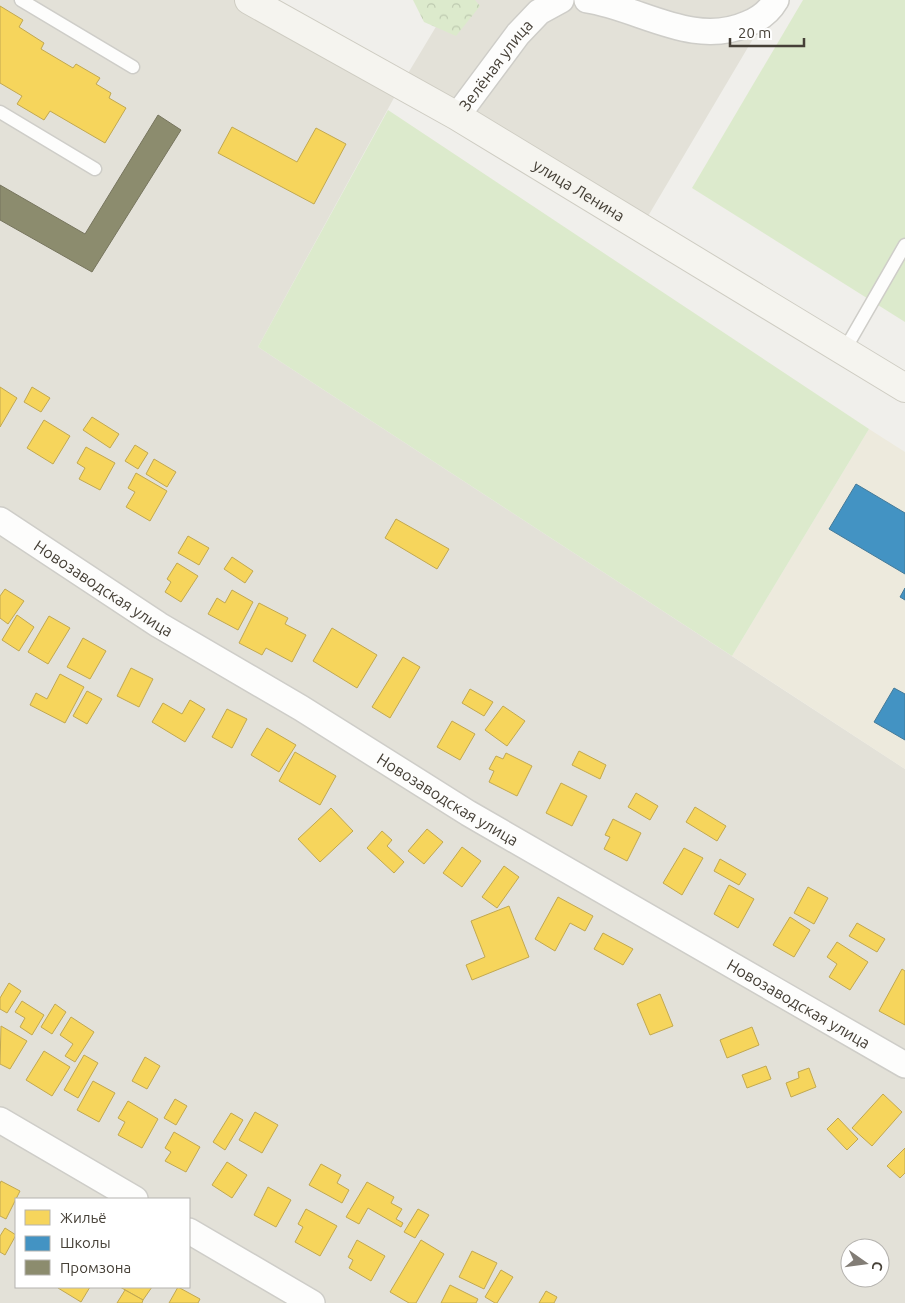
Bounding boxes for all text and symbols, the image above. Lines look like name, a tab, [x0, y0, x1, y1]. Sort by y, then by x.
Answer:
scale bar	[730, 15, 804, 47]
street label: Зелёная улица	[455, 16, 536, 114]
text: 20 m	[738, 24, 771, 41]
street label: улица Ленина	[530, 155, 628, 225]
street label: Новозаводская улица	[31, 536, 176, 640]
street label: Новозаводская улица	[374, 749, 522, 849]
street label: Новозаводская улица	[724, 955, 873, 1052]
legend	[15, 1198, 190, 1288]
text: Жильё	[60, 1209, 107, 1226]
text: Школы	[60, 1234, 111, 1251]
north arrow	[840, 1238, 890, 1288]
text: Промзона	[60, 1259, 131, 1276]
text: С	[869, 1260, 886, 1272]

